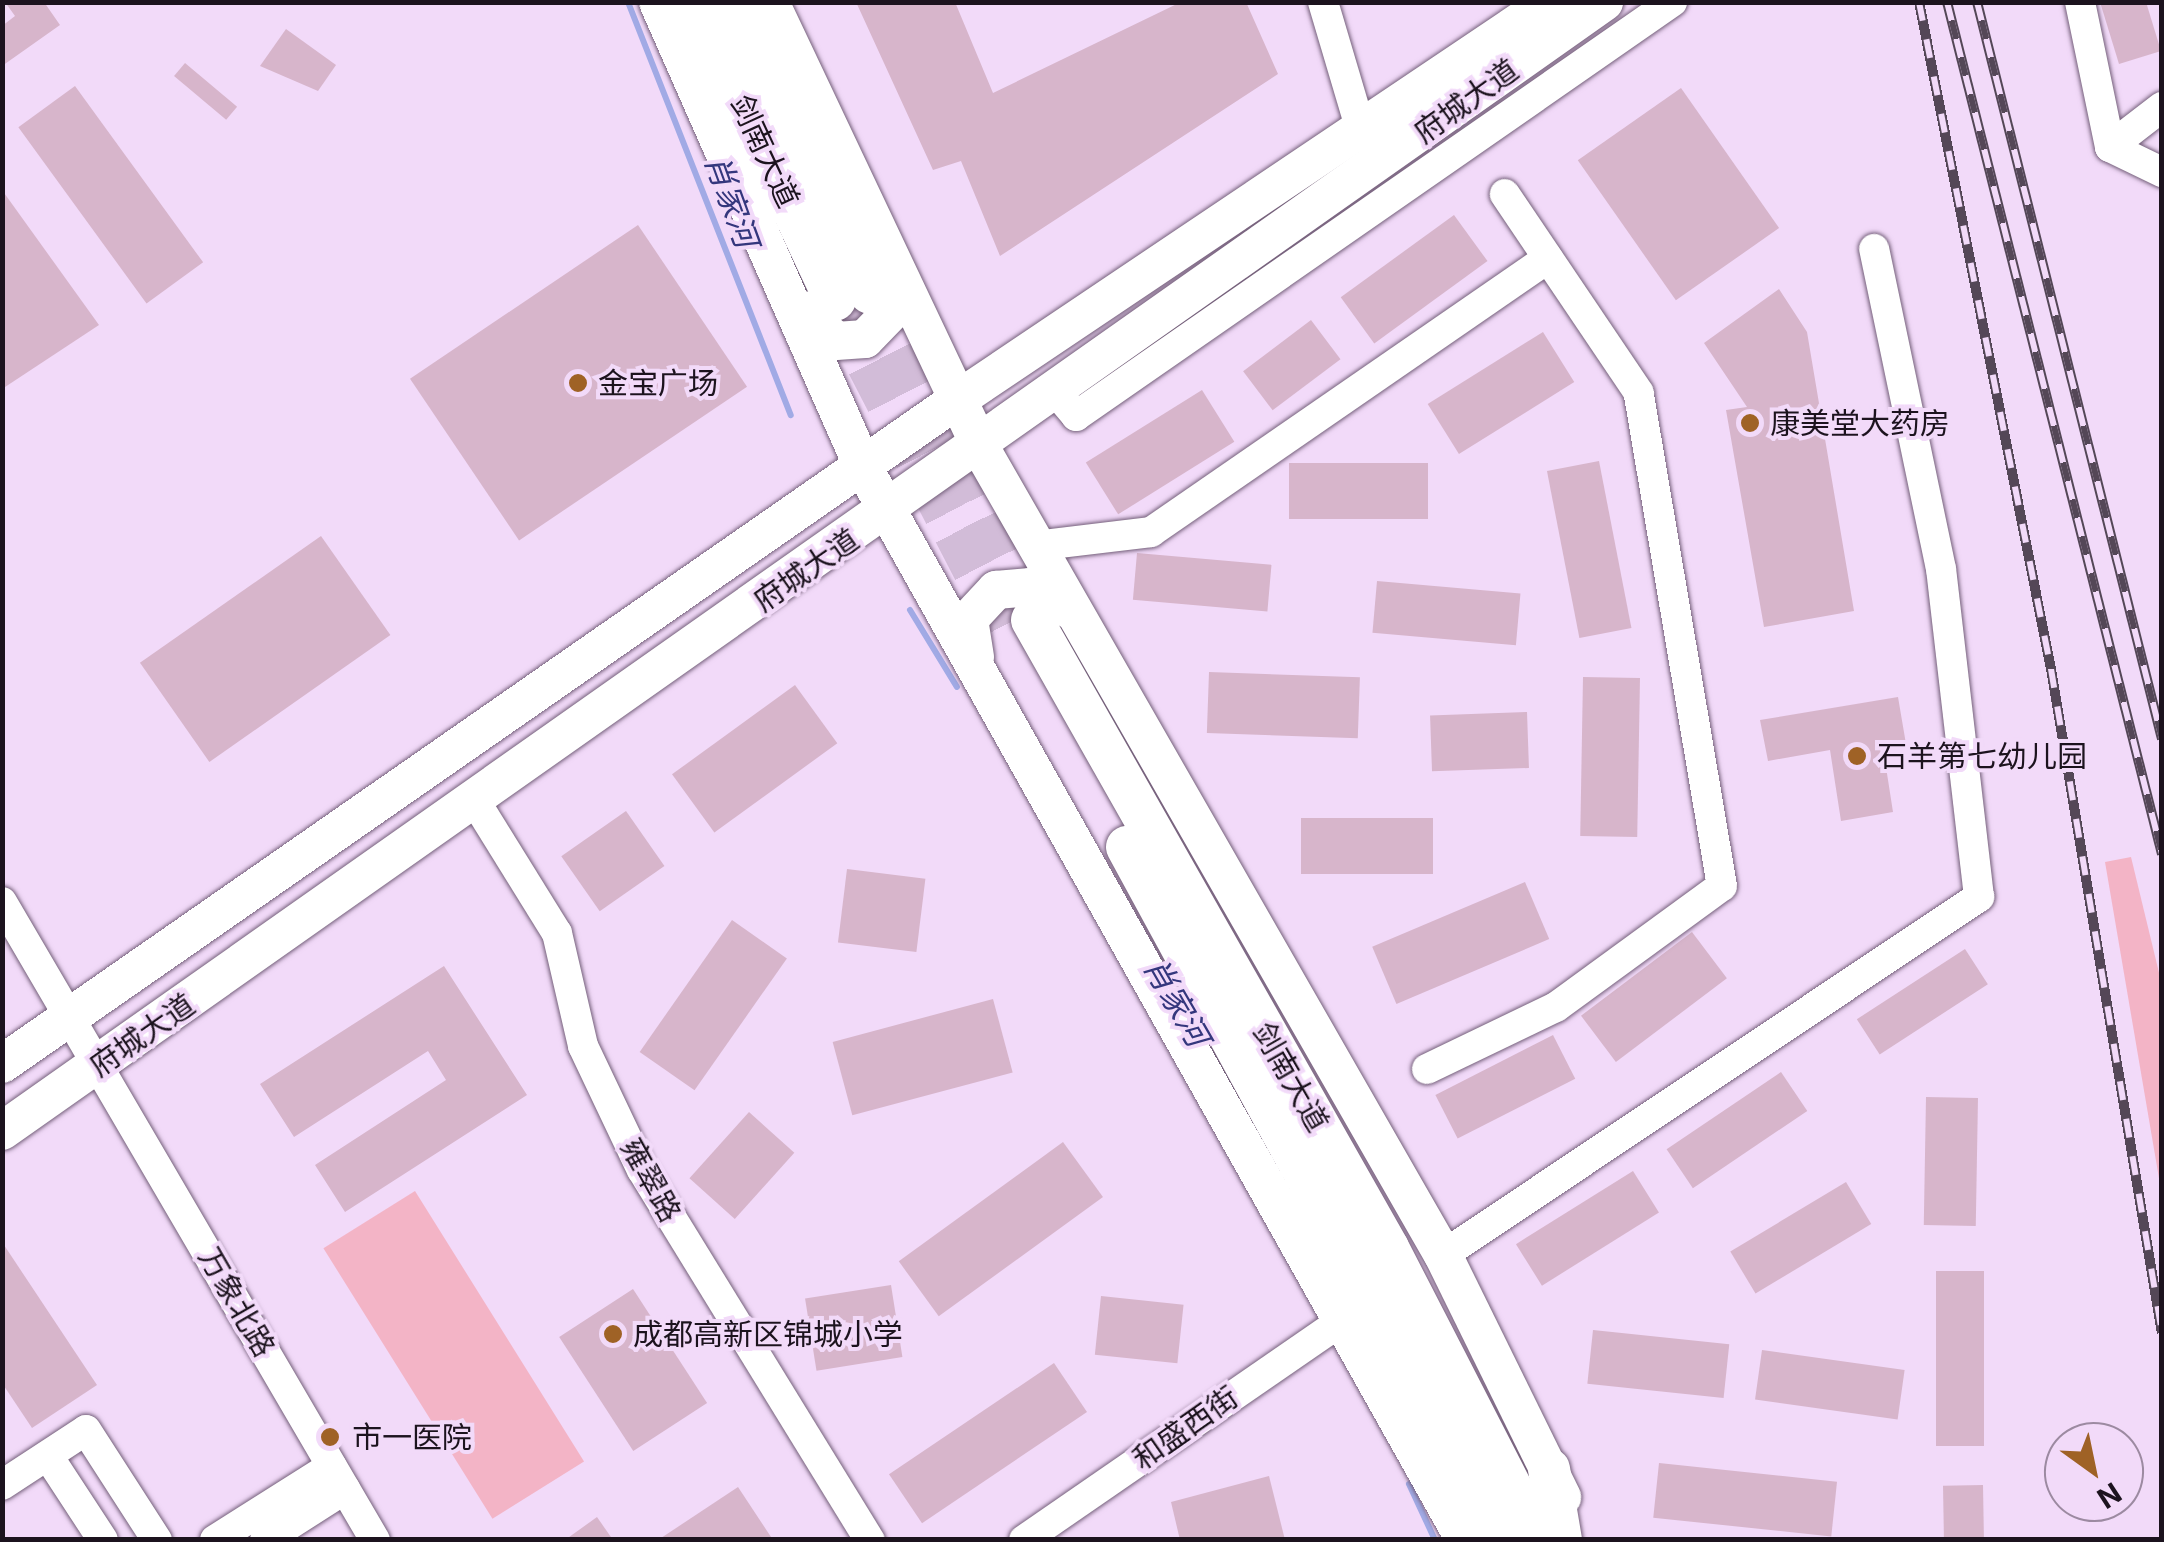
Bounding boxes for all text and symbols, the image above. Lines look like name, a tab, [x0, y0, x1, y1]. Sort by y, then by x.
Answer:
street label: 府城大道	[1407, 51, 1525, 151]
street label: 剑南大道	[723, 89, 807, 213]
water label: 肖家河	[697, 149, 765, 253]
place label: 金宝广场	[598, 365, 718, 401]
marker: 金宝广场	[567, 372, 589, 394]
place label: 康美堂大药房	[1770, 405, 1950, 441]
marker: 康美堂大药房	[1739, 412, 1761, 434]
street label: 府城大道	[747, 521, 865, 619]
place label: 石羊第七幼儿园	[1877, 738, 2087, 774]
marker: 石羊第七幼儿园	[1846, 745, 1868, 767]
water label: 肖家河	[1135, 951, 1217, 1053]
street label: 府城大道	[83, 986, 201, 1084]
street label: 剑南大道	[1245, 1016, 1337, 1138]
street label: 雍翠路	[613, 1132, 689, 1228]
street label: 万象北路	[191, 1241, 283, 1363]
place label: 成都高新区锦城小学	[633, 1316, 903, 1352]
marker: 成都高新区锦城小学	[602, 1323, 624, 1345]
street label: 和盛西街	[1126, 1379, 1244, 1477]
place label: 市一医院	[352, 1419, 472, 1455]
north arrow	[2044, 1422, 2144, 1522]
marker: 市一医院	[317, 1424, 343, 1450]
text: N	[2091, 1475, 2127, 1516]

